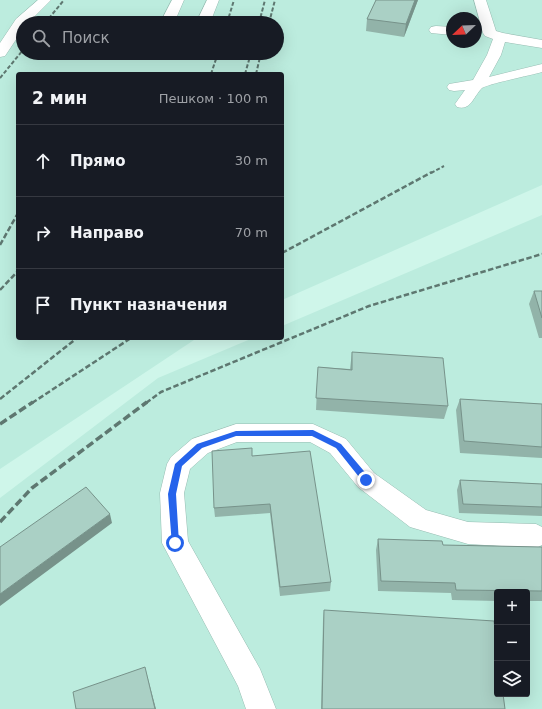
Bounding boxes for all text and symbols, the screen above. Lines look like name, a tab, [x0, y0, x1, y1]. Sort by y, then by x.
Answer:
north arrow	[446, 12, 482, 48]
search box	[16, 16, 284, 60]
icon: search	[30, 27, 52, 49]
text: Поиск	[62, 29, 110, 47]
text: 2 мин	[32, 88, 87, 108]
text: Пешком · 100 m	[159, 91, 268, 106]
icon: ahead	[32, 150, 54, 172]
text: Прямо	[70, 152, 126, 170]
text: 30 m	[235, 153, 268, 168]
icon: right	[32, 222, 54, 244]
text: Направо	[70, 224, 144, 242]
text: 70 m	[235, 225, 268, 240]
icon: arrive	[32, 294, 54, 316]
text: Пункт назначения	[70, 296, 227, 314]
route end	[357, 471, 375, 489]
route start	[166, 534, 184, 552]
map controls	[494, 589, 530, 697]
button: +	[494, 589, 530, 625]
button: −	[494, 625, 530, 661]
button: layers	[494, 661, 530, 697]

